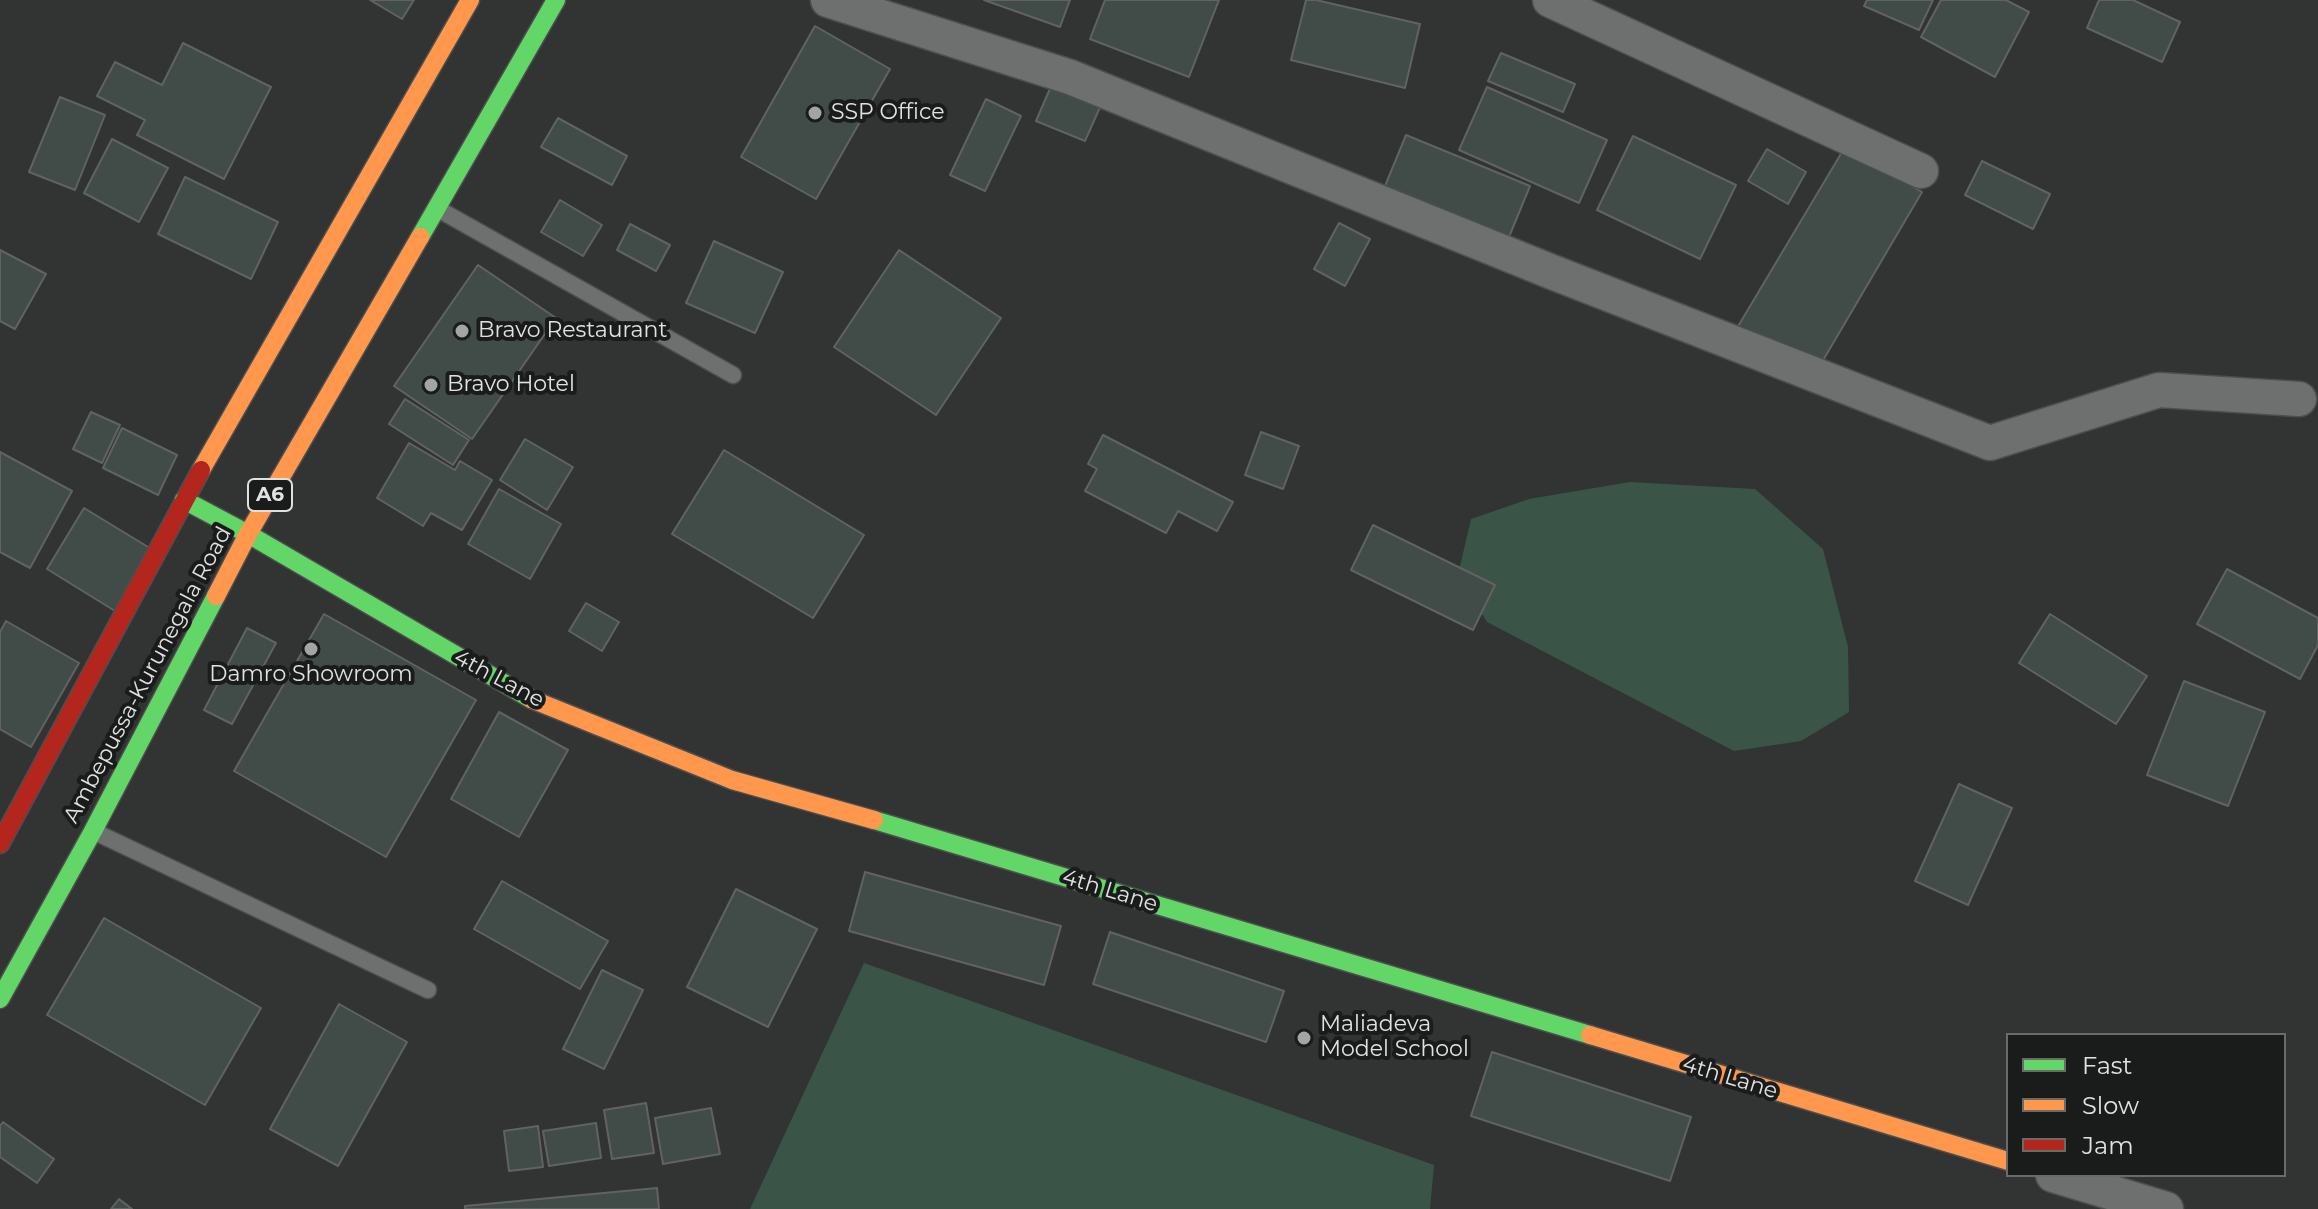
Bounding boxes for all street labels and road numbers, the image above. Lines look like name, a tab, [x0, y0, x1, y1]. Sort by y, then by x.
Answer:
road number: A6	[248, 479, 292, 511]
street label: Ambepussa-Kurunegala Road	[58, 522, 238, 828]
street label: 4th Lane	[449, 644, 549, 714]
street label: 4th Lane	[1059, 864, 1161, 918]
street label: 4th Lane	[1679, 1051, 1781, 1105]

